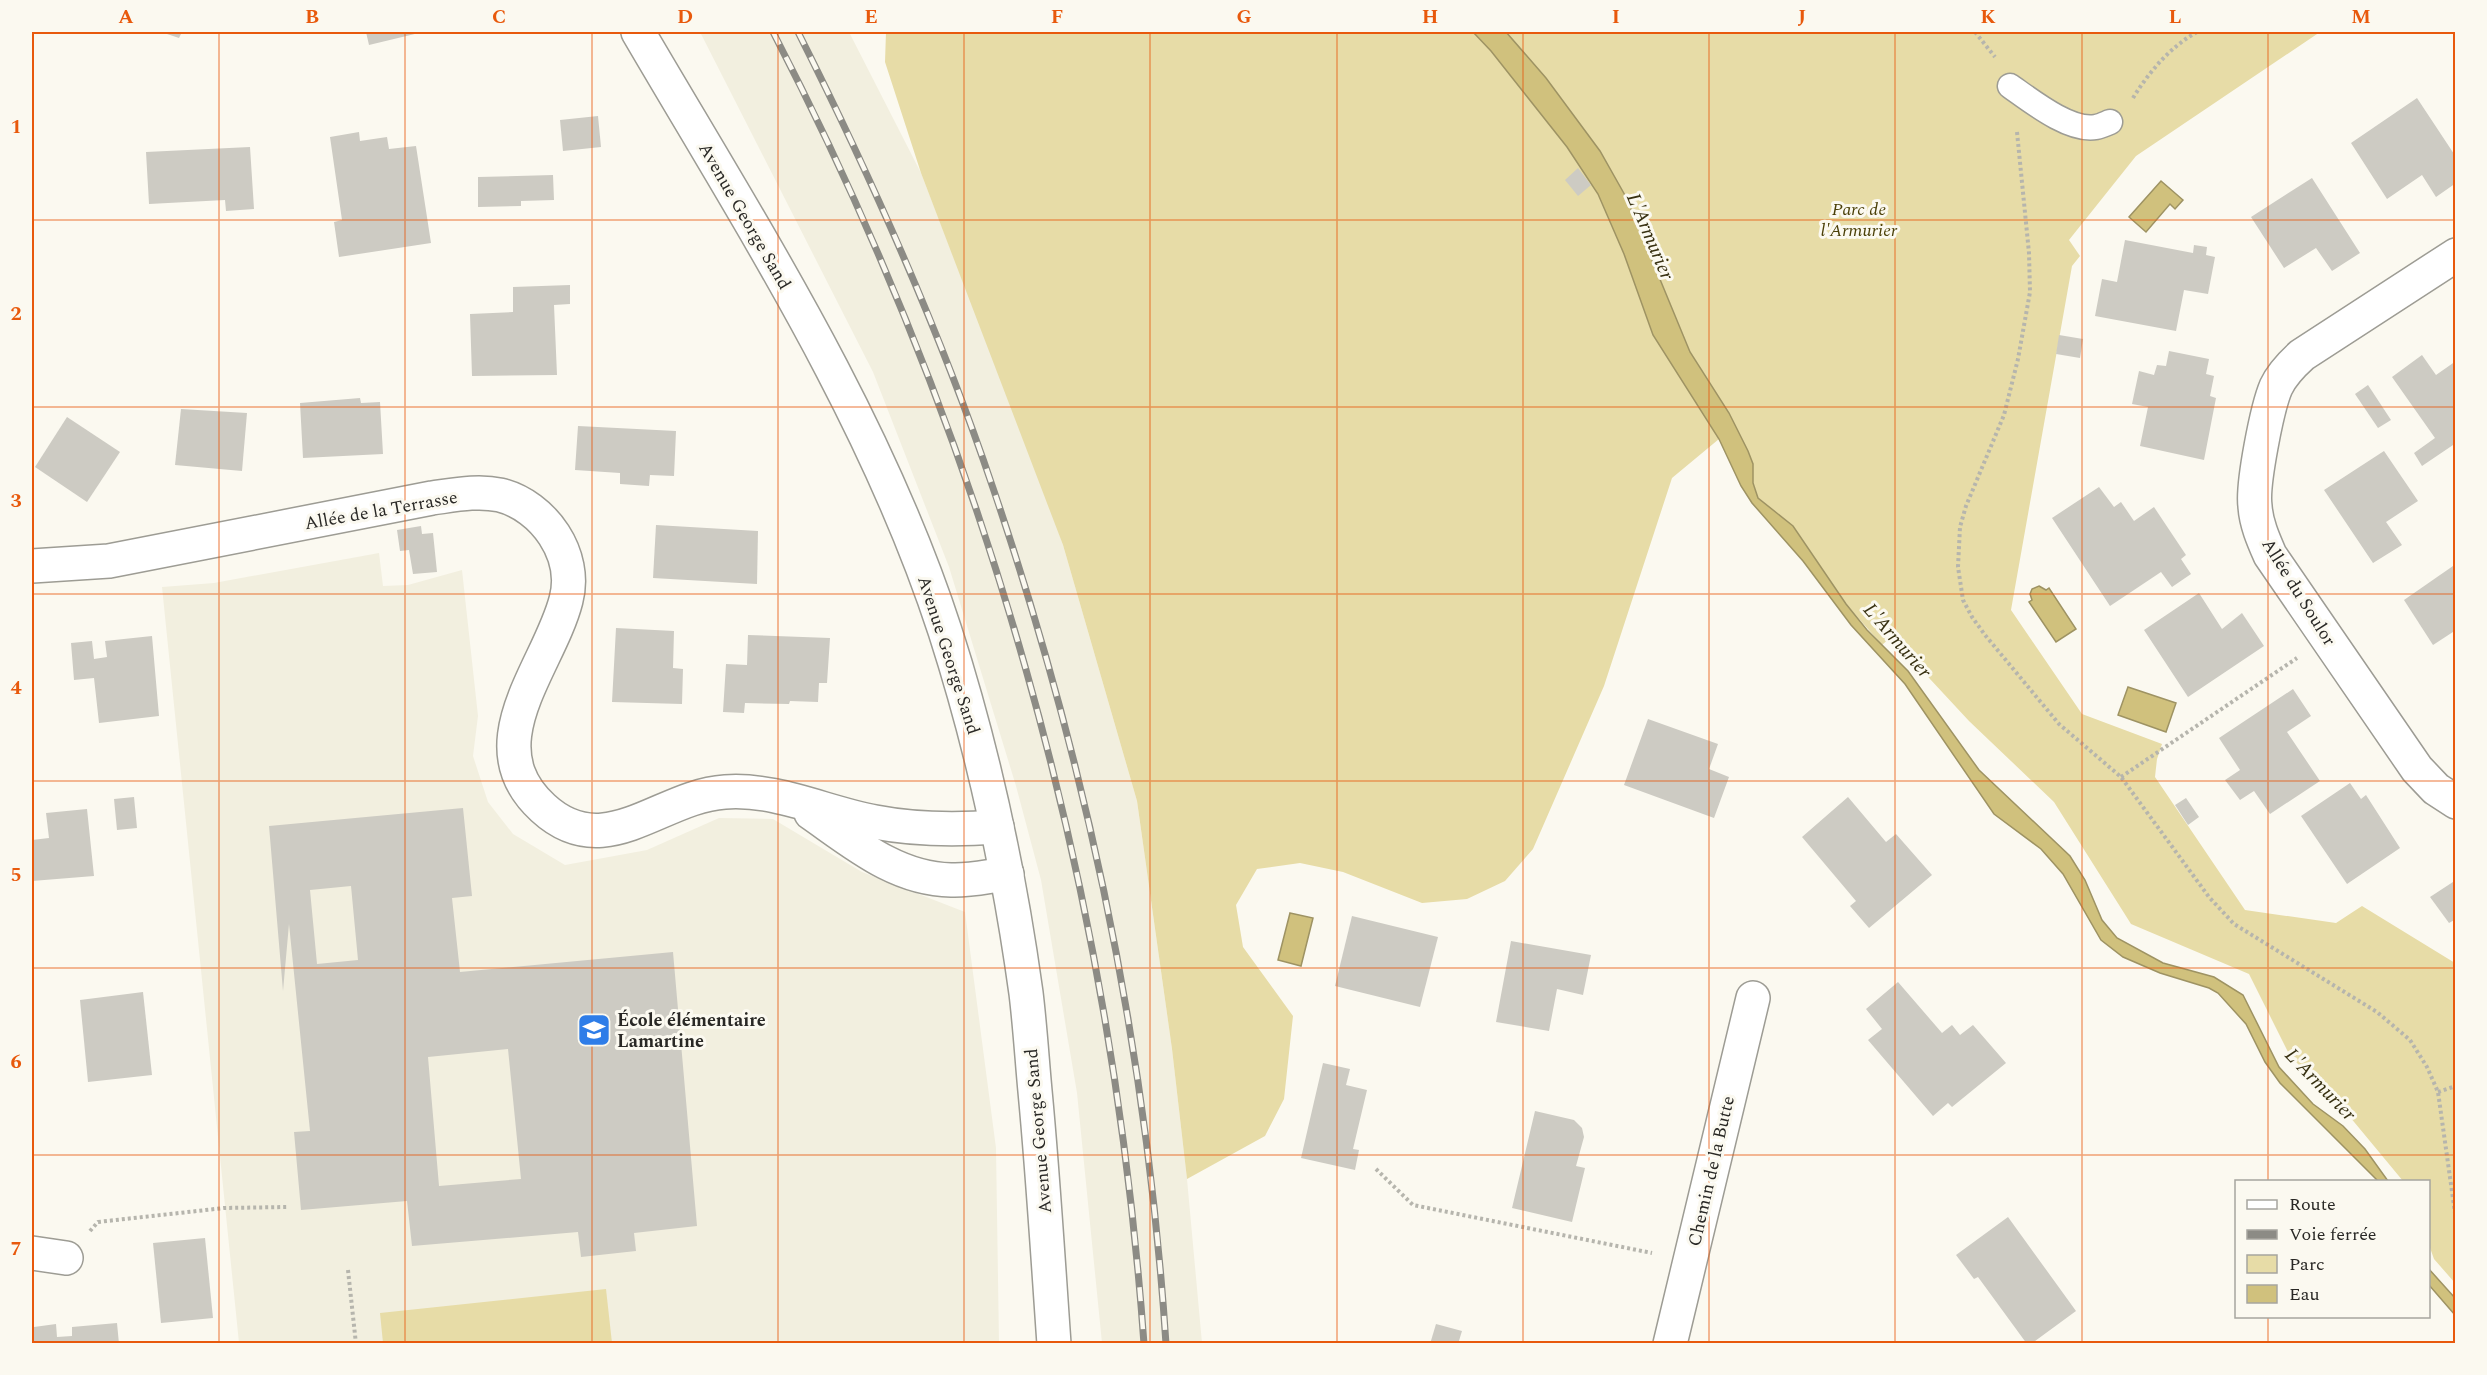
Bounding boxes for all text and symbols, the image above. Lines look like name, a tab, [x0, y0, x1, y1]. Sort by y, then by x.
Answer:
text: A	[118, 2, 134, 32]
text: B	[305, 2, 319, 32]
text: C	[492, 2, 506, 32]
text: D	[677, 2, 693, 32]
text: E	[864, 2, 878, 32]
text: F	[1051, 2, 1063, 32]
text: G	[1236, 2, 1252, 32]
text: H	[1422, 2, 1438, 32]
text: I	[1612, 2, 1620, 32]
text: J	[1798, 2, 1806, 32]
text: K	[1980, 2, 1996, 32]
text: L	[2169, 2, 2181, 32]
text: M	[2351, 2, 2371, 32]
text: 1	[10, 112, 22, 142]
street label: Avenue George Sand	[692, 138, 798, 295]
water label: L'Armurier	[1618, 188, 1682, 286]
park label: Parc de l'Armurier	[1821, 196, 1898, 244]
text: 2	[10, 299, 22, 329]
street label: Allée de la Terrasse	[302, 484, 460, 537]
text: 3	[10, 486, 22, 516]
street label: Allée du Soulor	[2255, 533, 2342, 651]
street label: Avenue George Sand	[910, 572, 987, 738]
water label: L'Armurier	[1856, 596, 1939, 686]
text: 4	[10, 673, 22, 703]
text: 5	[10, 860, 22, 890]
place label: École élémentaire Lamartine	[617, 1007, 766, 1055]
school or university icon: École élémentaire Lamartine	[576, 1012, 612, 1048]
water label: L'Armurier	[2278, 1041, 2364, 1129]
text: 6	[10, 1047, 22, 1077]
street label: Avenue George Sand	[1018, 1047, 1059, 1215]
street label: Chemin de la Butte	[1681, 1093, 1742, 1249]
legend	[2235, 1180, 2430, 1318]
text: Route	[2289, 1191, 2336, 1218]
text: Voie ferrée	[2289, 1221, 2377, 1248]
text: 7	[10, 1234, 22, 1264]
text: Parc	[2289, 1251, 2325, 1278]
text: Eau	[2289, 1281, 2320, 1308]

